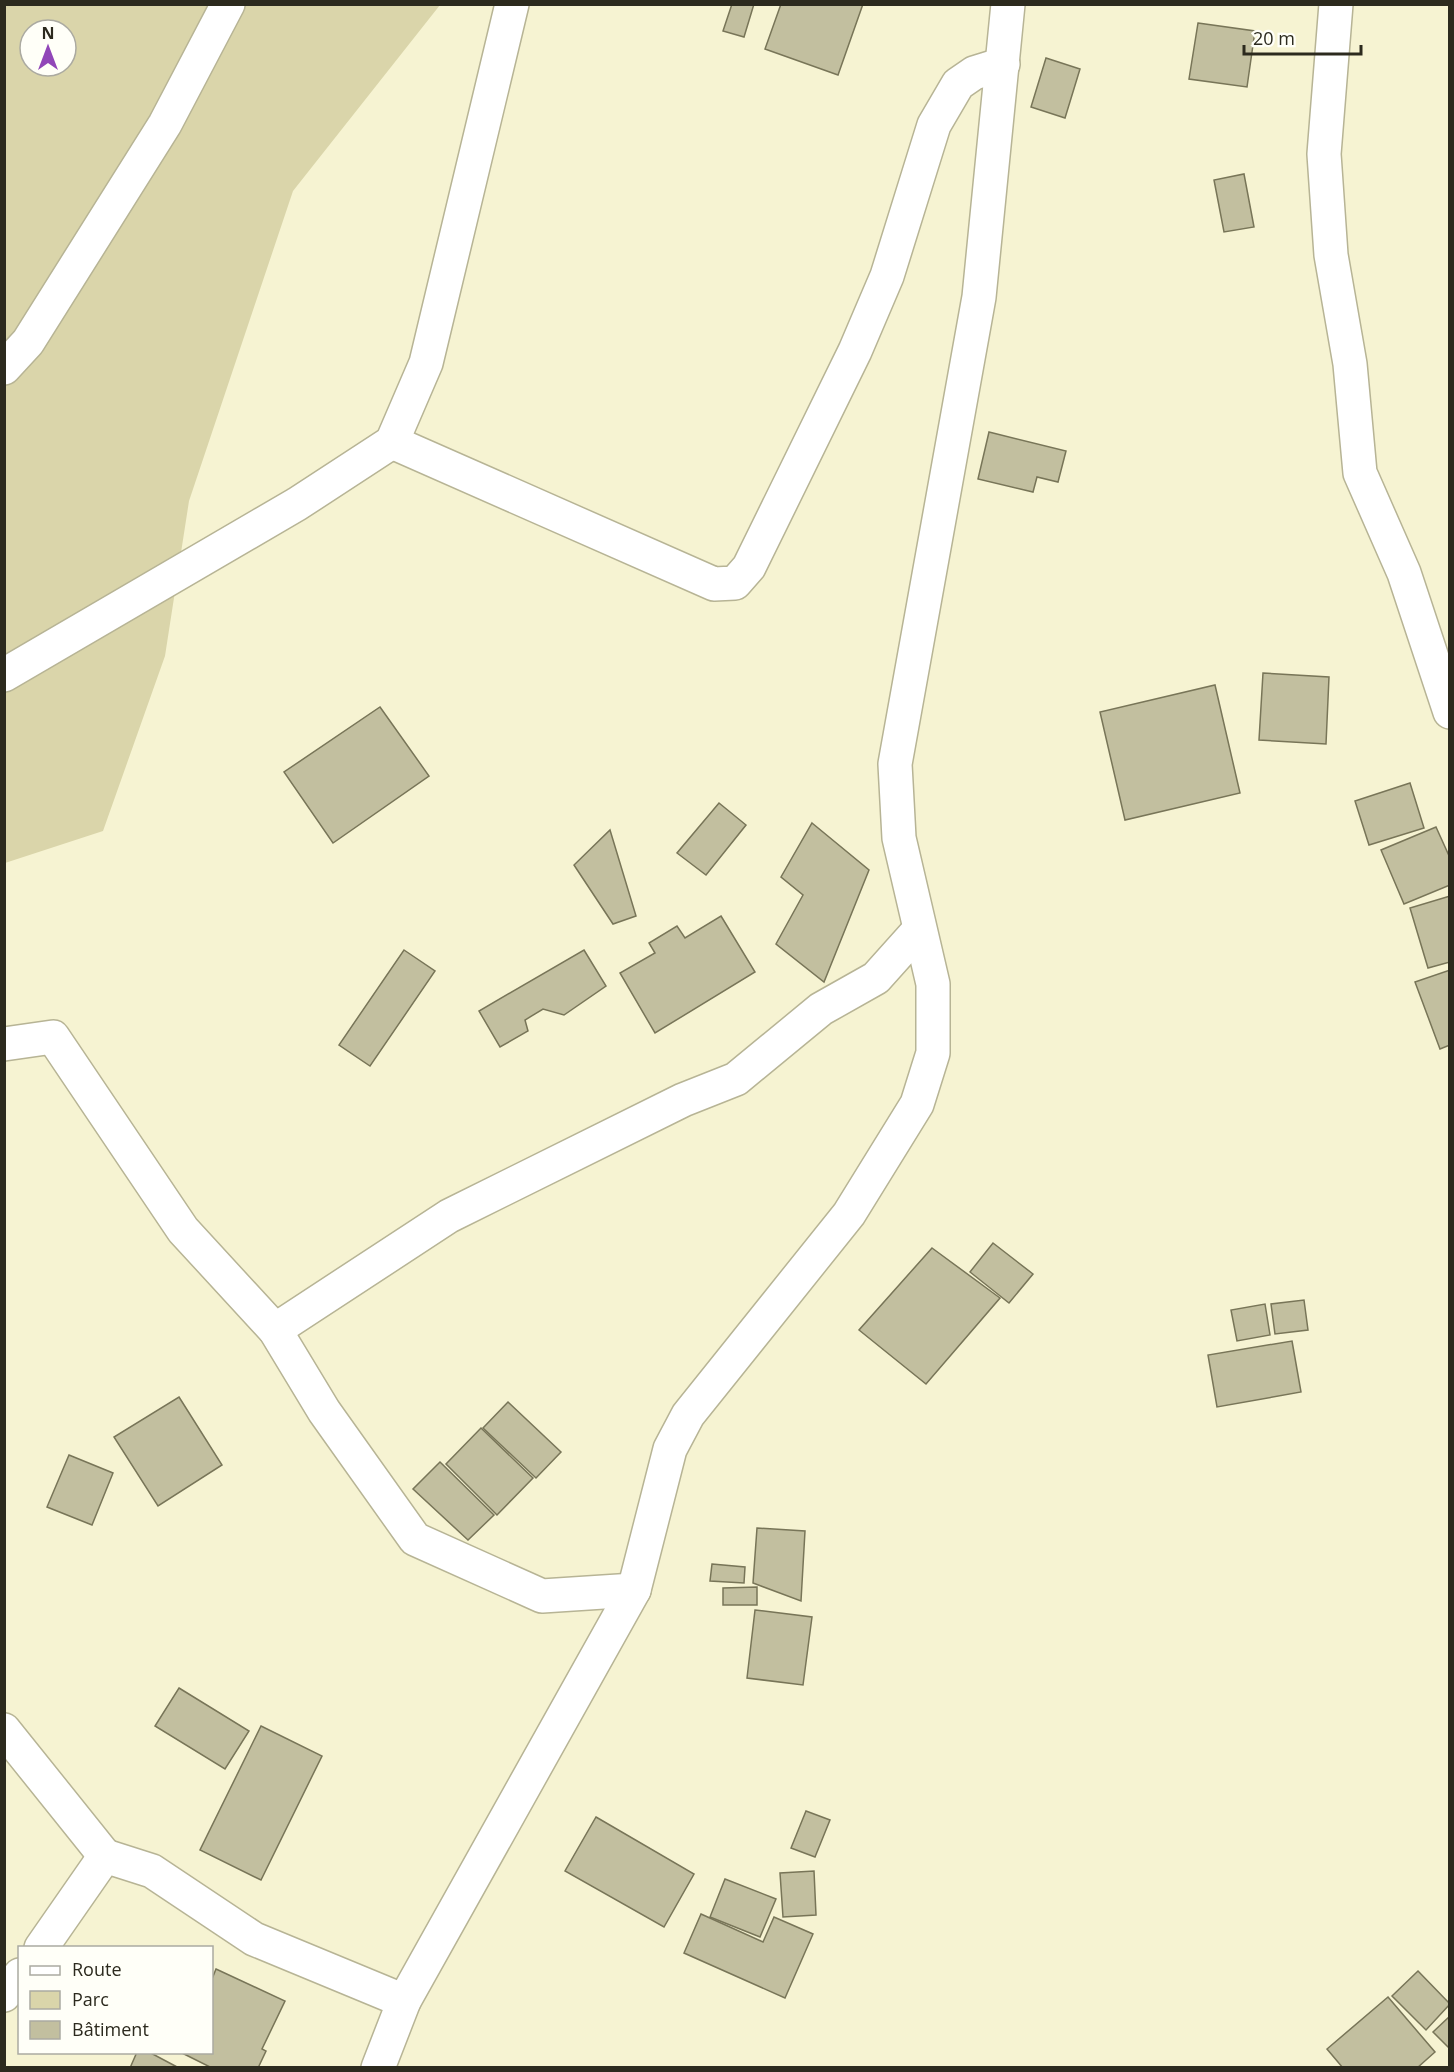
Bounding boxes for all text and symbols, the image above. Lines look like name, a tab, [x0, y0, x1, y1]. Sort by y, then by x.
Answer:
north arrow	[18, 18, 78, 78]
scale bar	[1244, 18, 1361, 56]
text: N	[41, 22, 55, 44]
text: 20 m	[1253, 26, 1295, 50]
legend	[18, 1946, 213, 2054]
text: Route	[72, 1957, 122, 1981]
text: Parc	[72, 1987, 109, 2011]
text: Bâtiment	[72, 2017, 149, 2041]

